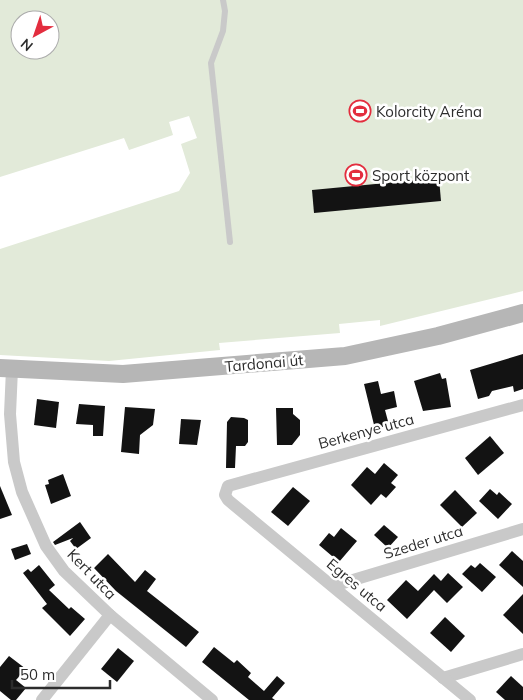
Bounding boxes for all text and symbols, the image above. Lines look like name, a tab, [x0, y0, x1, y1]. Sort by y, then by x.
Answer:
north arrow	[10, 10, 60, 60]
text: N	[17, 35, 36, 55]
sports icon: Kolorcity Aréna	[348, 99, 372, 123]
place label: Kolorcity Aréna	[376, 102, 482, 121]
sports icon: Sport központ	[344, 163, 368, 187]
place label: Sport központ	[372, 166, 469, 185]
street label: Tardonai út	[224, 350, 304, 376]
street label: Berkenye utca	[316, 409, 416, 453]
street label: Szeder utca	[381, 521, 465, 563]
street label: Kert utca	[63, 545, 121, 603]
street label: Egres utca	[323, 554, 391, 616]
scale bar	[12, 658, 110, 690]
text: 50 m	[20, 665, 55, 684]

